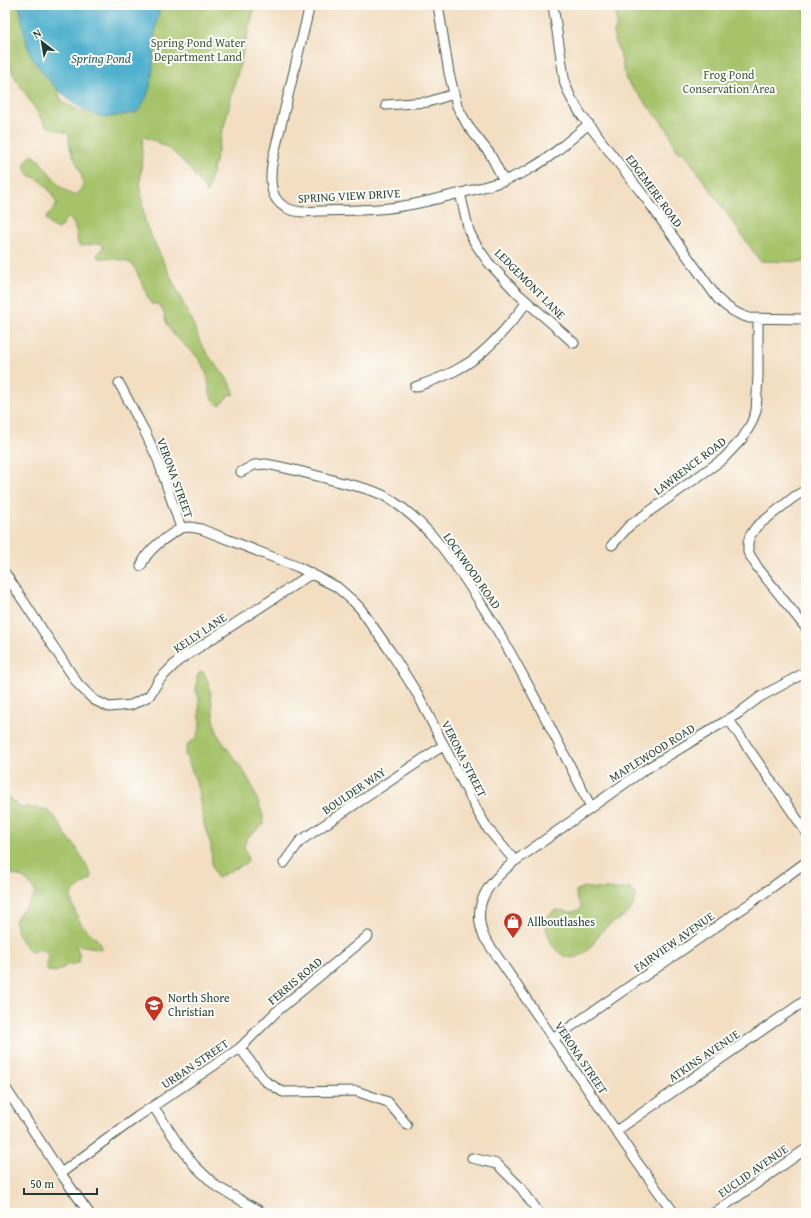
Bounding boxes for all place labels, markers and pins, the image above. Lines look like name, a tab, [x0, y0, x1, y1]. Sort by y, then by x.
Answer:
shop icon: Allboutlashes	[502, 911, 524, 939]
place label: Allboutlashes	[527, 913, 595, 930]
place label: North Shore Christian	[168, 989, 230, 1020]
school or university icon: North Shore Christian	[143, 994, 165, 1022]

